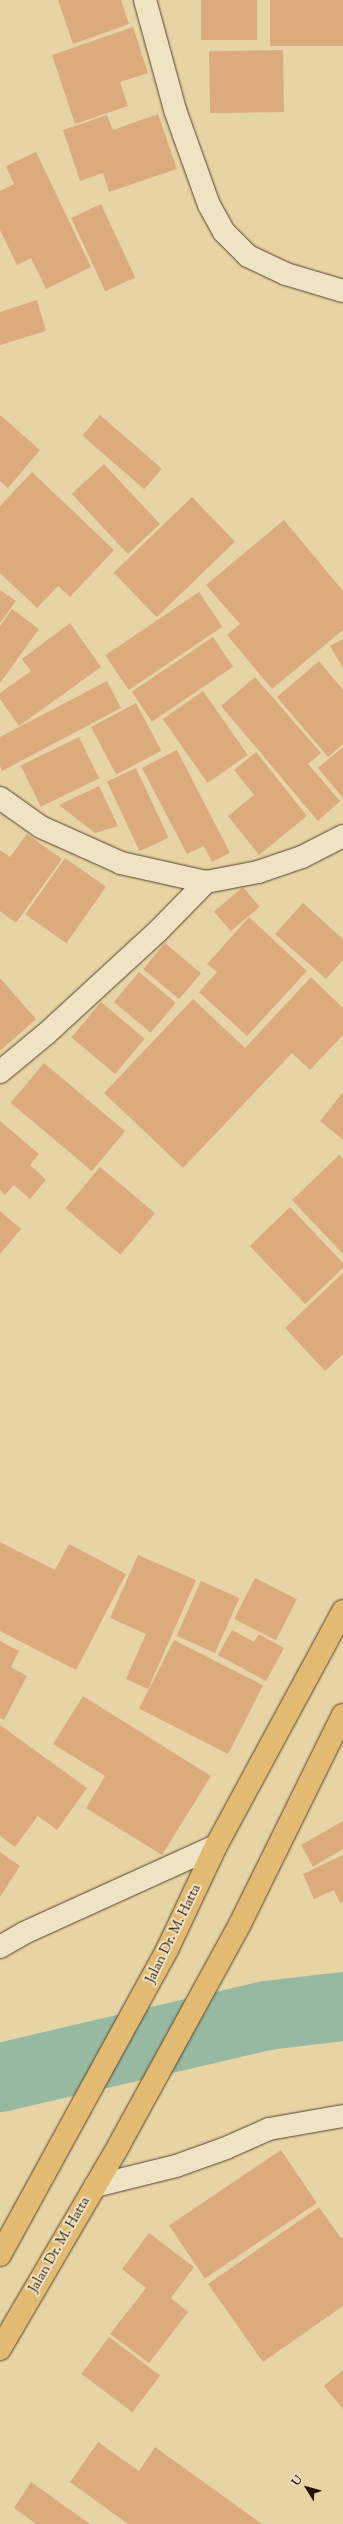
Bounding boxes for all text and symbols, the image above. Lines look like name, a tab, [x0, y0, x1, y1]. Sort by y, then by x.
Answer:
street label: Jalan Dr. M. Hatta	[143, 1882, 205, 1986]
street label: Jalan Dr. M. Hatta	[26, 2194, 94, 2296]
north arrow	[287, 2468, 327, 2508]
text: U	[288, 2472, 307, 2489]

